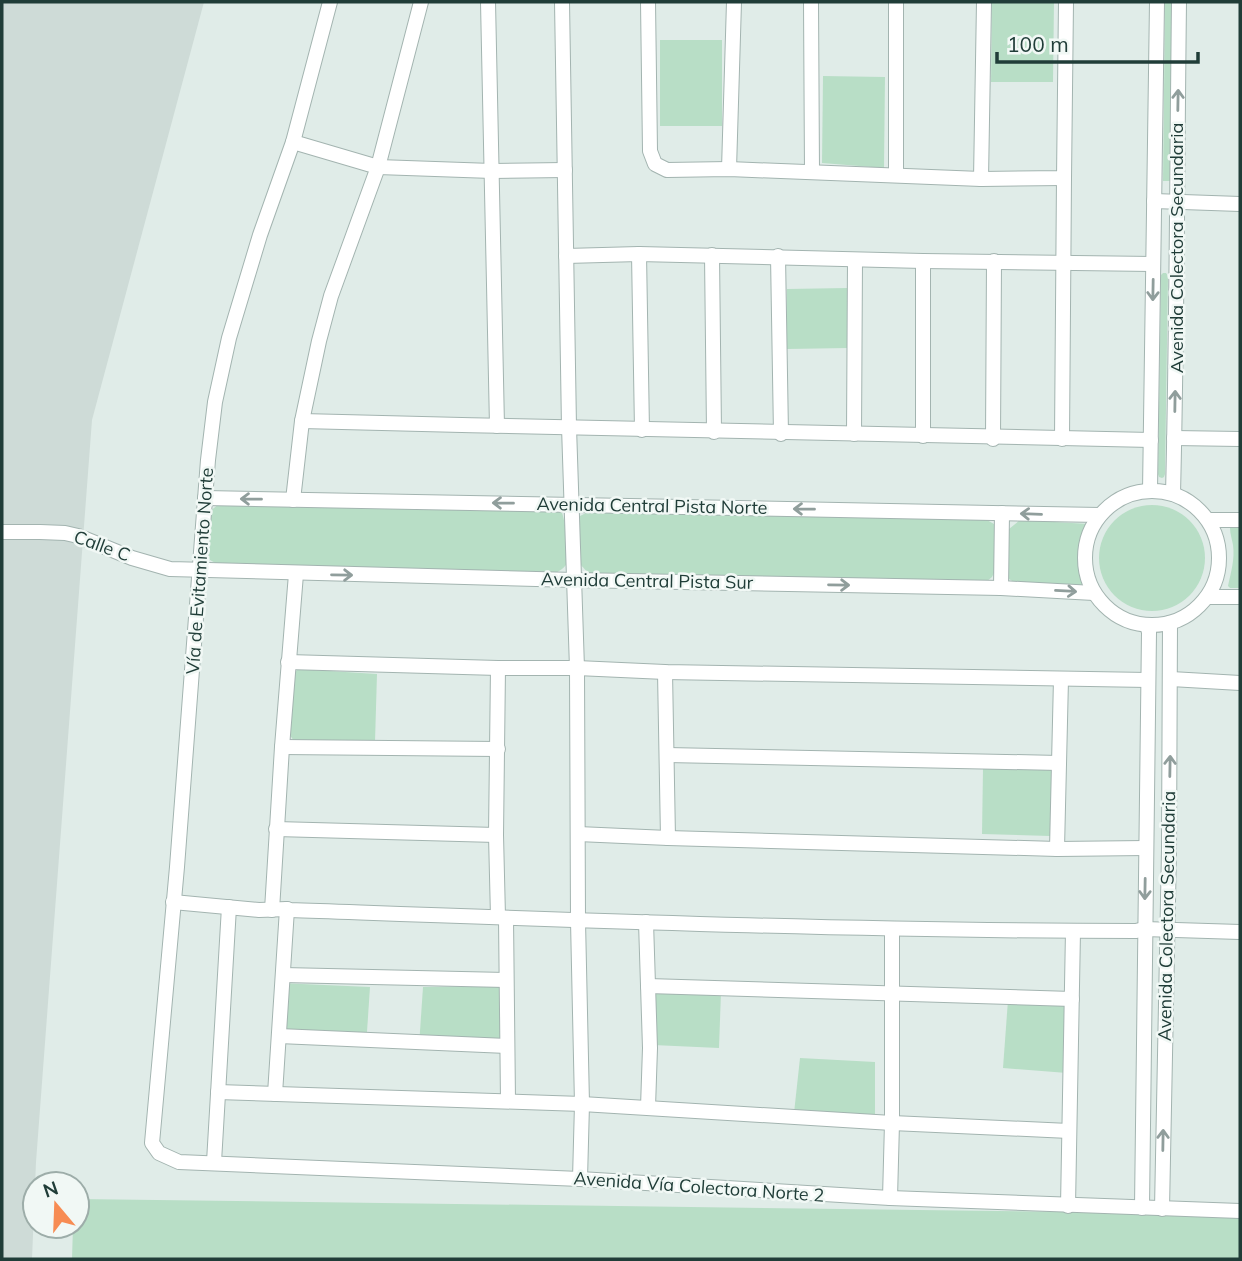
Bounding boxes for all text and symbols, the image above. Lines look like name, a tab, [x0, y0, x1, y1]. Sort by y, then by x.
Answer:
scale bar	[997, 21, 1198, 65]
text: 100 m	[1007, 31, 1069, 57]
one-way arrow	[1171, 89, 1185, 112]
street label: Avenida Colectora Secundaria	[1165, 123, 1188, 373]
one-way arrow	[1146, 279, 1160, 302]
one-way arrow	[1169, 390, 1182, 413]
street label: Vía de Evitamiento Norte	[181, 467, 218, 675]
one-way arrow	[240, 492, 263, 506]
street label: Avenida Central Pista Norte	[536, 492, 768, 519]
one-way arrow	[492, 497, 515, 510]
one-way arrow	[793, 502, 816, 516]
one-way arrow	[1020, 507, 1043, 520]
street label: Calle C	[71, 525, 133, 566]
street label: Avenida Central Pista Sur	[541, 567, 754, 594]
one-way arrow	[330, 568, 353, 582]
one-way arrow	[827, 578, 850, 592]
one-way arrow	[1055, 585, 1078, 598]
one-way arrow	[1163, 755, 1176, 778]
street label: Avenida Colectora Secundaria	[1153, 791, 1180, 1041]
one-way arrow	[1138, 877, 1152, 900]
one-way arrow	[1156, 1129, 1170, 1152]
street label: Avenida Vía Colectora Norte 2	[573, 1166, 825, 1207]
north arrow	[21, 1170, 91, 1240]
text: N	[40, 1175, 61, 1203]

